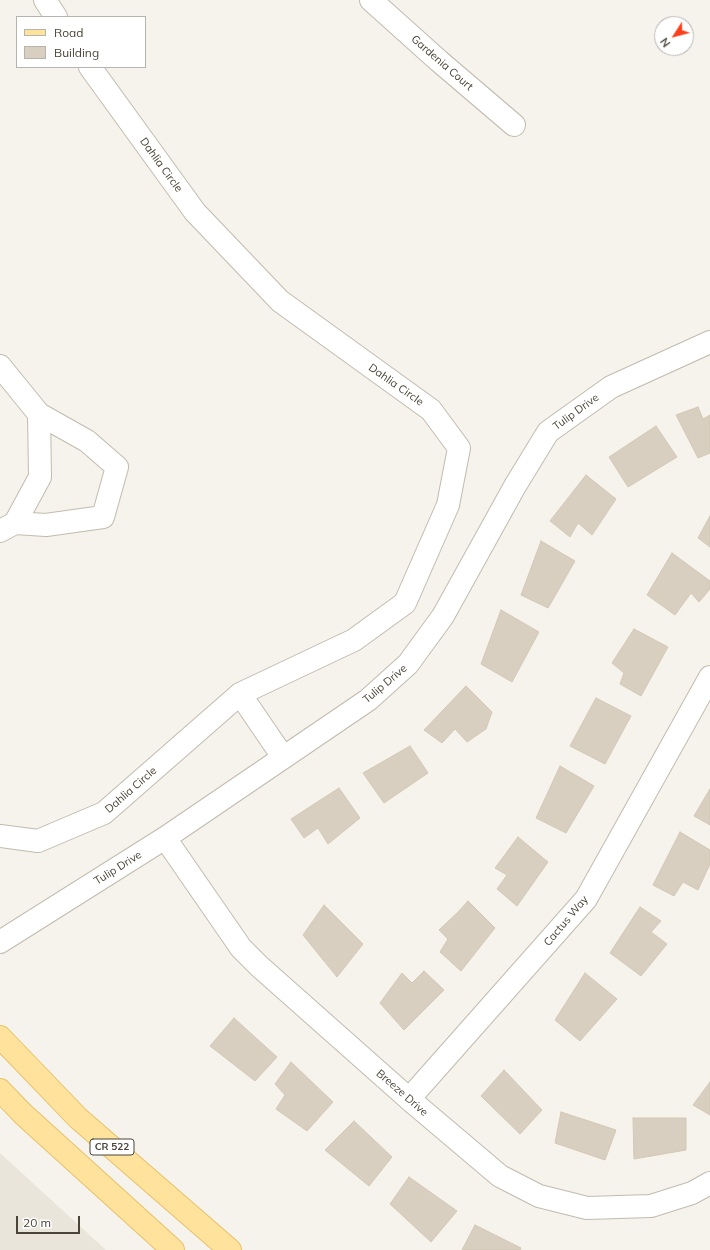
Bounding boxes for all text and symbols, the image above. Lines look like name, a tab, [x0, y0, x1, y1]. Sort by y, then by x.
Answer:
legend	[16, 16, 146, 68]
north arrow	[654, 16, 694, 56]
text: Road	[54, 25, 83, 40]
street label: Gardenia Court	[408, 33, 476, 93]
text: N	[657, 35, 673, 50]
text: Building	[54, 45, 99, 60]
street label: Dahlia Circle	[137, 135, 185, 195]
street label: Dahlia Circle	[366, 361, 426, 409]
street label: Tulip Drive	[550, 391, 602, 433]
street label: Tulip Drive	[360, 662, 410, 706]
street label: Dahlia Circle	[102, 764, 160, 816]
street label: Tulip Drive	[92, 848, 144, 888]
street label: Cactus Way	[541, 893, 591, 949]
street label: Breeze Drive	[373, 1067, 431, 1119]
road number: CR 522	[90, 1139, 134, 1155]
scale bar	[18, 1208, 82, 1234]
text: 20 m	[23, 1215, 51, 1230]

